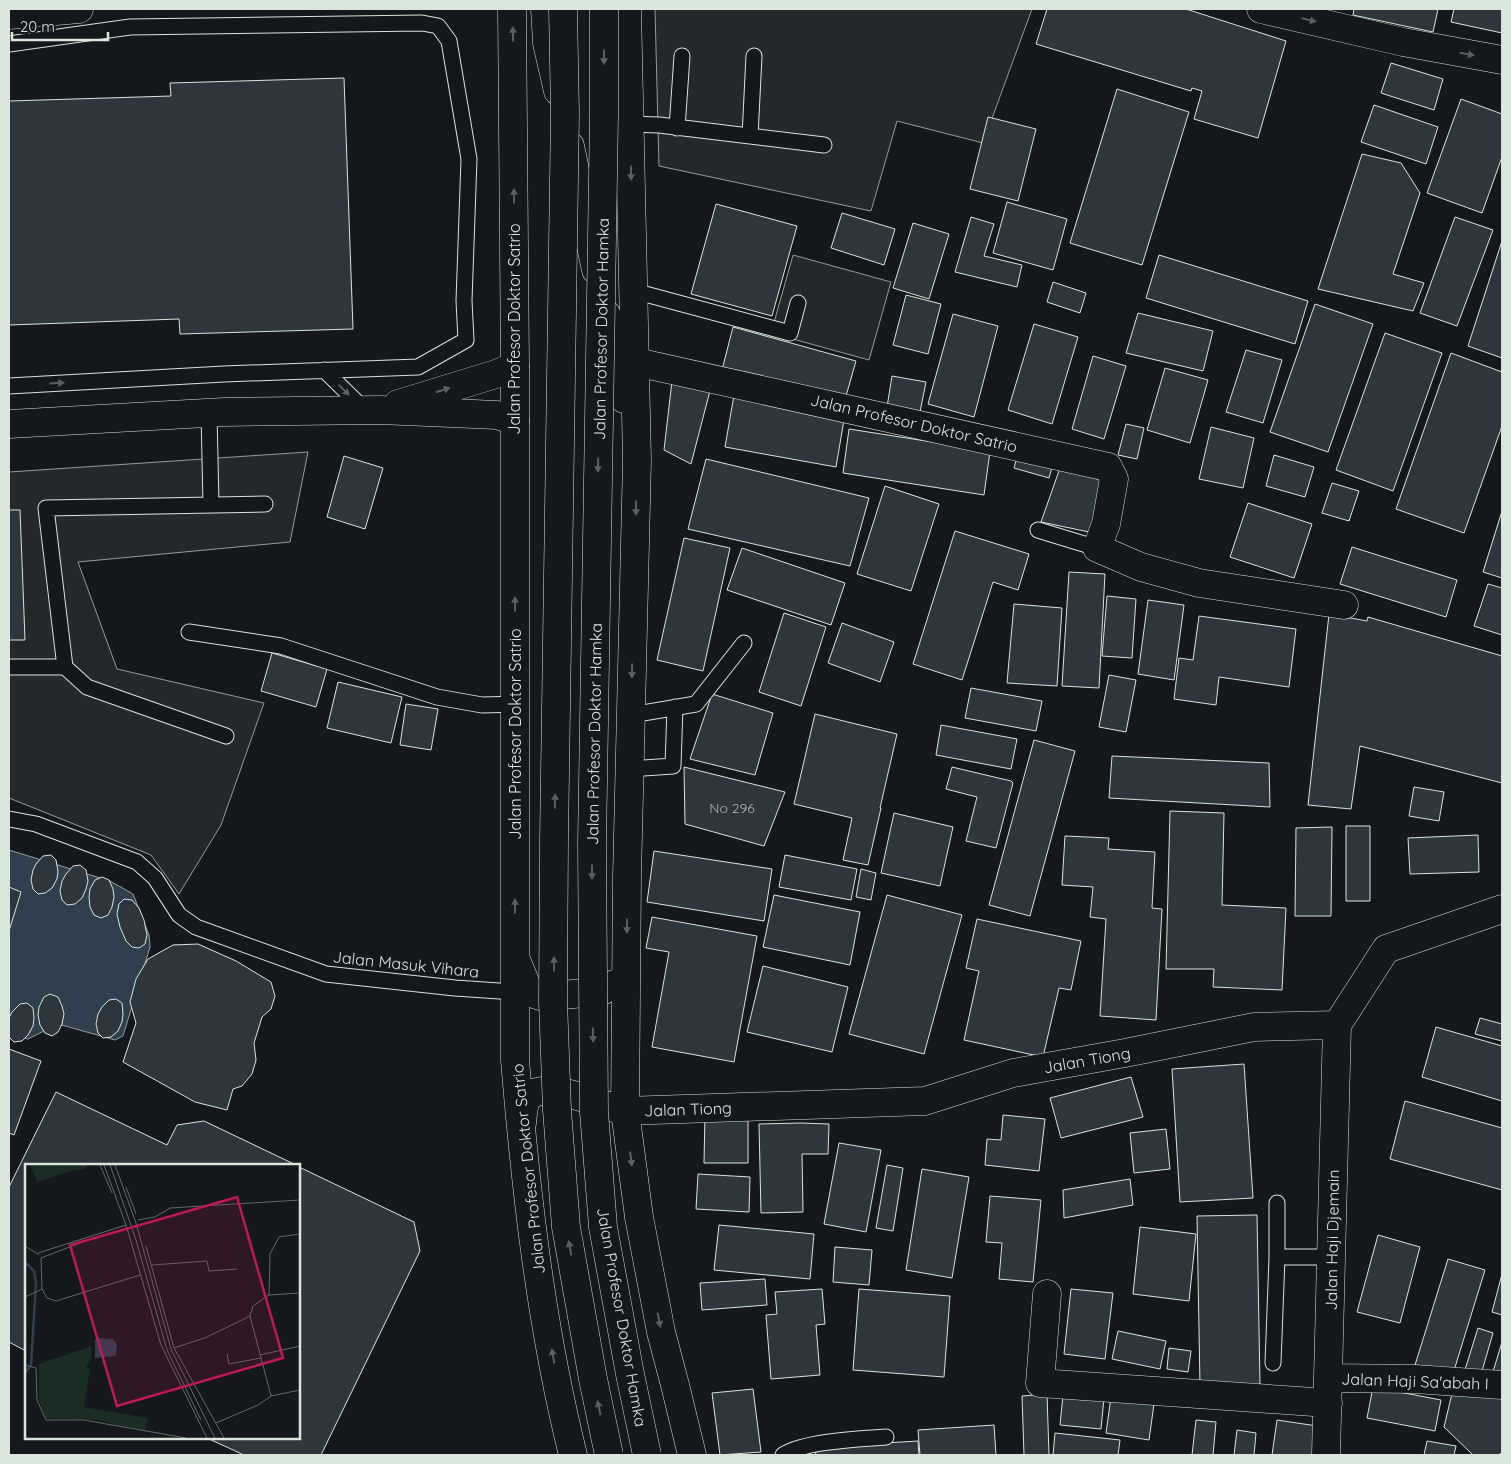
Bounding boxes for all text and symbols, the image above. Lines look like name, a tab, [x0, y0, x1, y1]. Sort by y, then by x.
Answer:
scale bar	[12, 10, 109, 42]
one-way arrow	[1301, 16, 1316, 24]
text: 20 m	[20, 17, 55, 36]
one-way arrow	[509, 26, 517, 42]
one-way arrow	[600, 50, 608, 66]
one-way arrow	[1460, 50, 1475, 58]
one-way arrow	[627, 165, 635, 181]
one-way arrow	[510, 188, 518, 204]
street label: Jalan Profesor Doktor Hamka	[589, 218, 613, 440]
street label: Jalan Profesor Doktor Satrio	[504, 223, 524, 435]
one-way arrow	[50, 379, 66, 387]
one-way arrow	[338, 384, 350, 396]
one-way arrow	[436, 386, 451, 394]
street label: Jalan Profesor Doktor Satrio	[809, 389, 1019, 457]
one-way arrow	[594, 457, 602, 473]
one-way arrow	[632, 500, 640, 516]
one-way arrow	[511, 596, 519, 612]
street label: Jalan Profesor Doktor Hamka	[582, 623, 606, 845]
street label: Jalan Profesor Doktor Satrio	[505, 628, 525, 840]
one-way arrow	[628, 663, 636, 679]
one-way arrow	[551, 793, 559, 809]
house number: No 296	[709, 799, 755, 817]
one-way arrow	[588, 865, 596, 881]
one-way arrow	[511, 898, 519, 914]
one-way arrow	[622, 918, 630, 934]
street label: Jalan Masuk Vihara	[332, 946, 480, 982]
one-way arrow	[550, 955, 558, 971]
one-way arrow	[589, 1027, 597, 1043]
street label: Jalan Tiong	[1042, 1043, 1132, 1077]
street label: Jalan Profesor Doktor Satrio	[507, 1063, 549, 1275]
street label: Jalan Tiong	[644, 1097, 732, 1121]
one-way arrow	[628, 1152, 636, 1168]
inset map	[25, 1164, 300, 1439]
street label: Jalan Haji Djemain	[1321, 1169, 1343, 1311]
street label: Jalan Profesor Doktor Hamka	[593, 1206, 651, 1428]
one-way arrow	[565, 1239, 573, 1255]
one-way arrow	[655, 1312, 663, 1328]
one-way arrow	[548, 1348, 556, 1364]
street label: Jalan Haji Sa'abah I	[1341, 1368, 1489, 1394]
one-way arrow	[595, 1400, 603, 1415]

